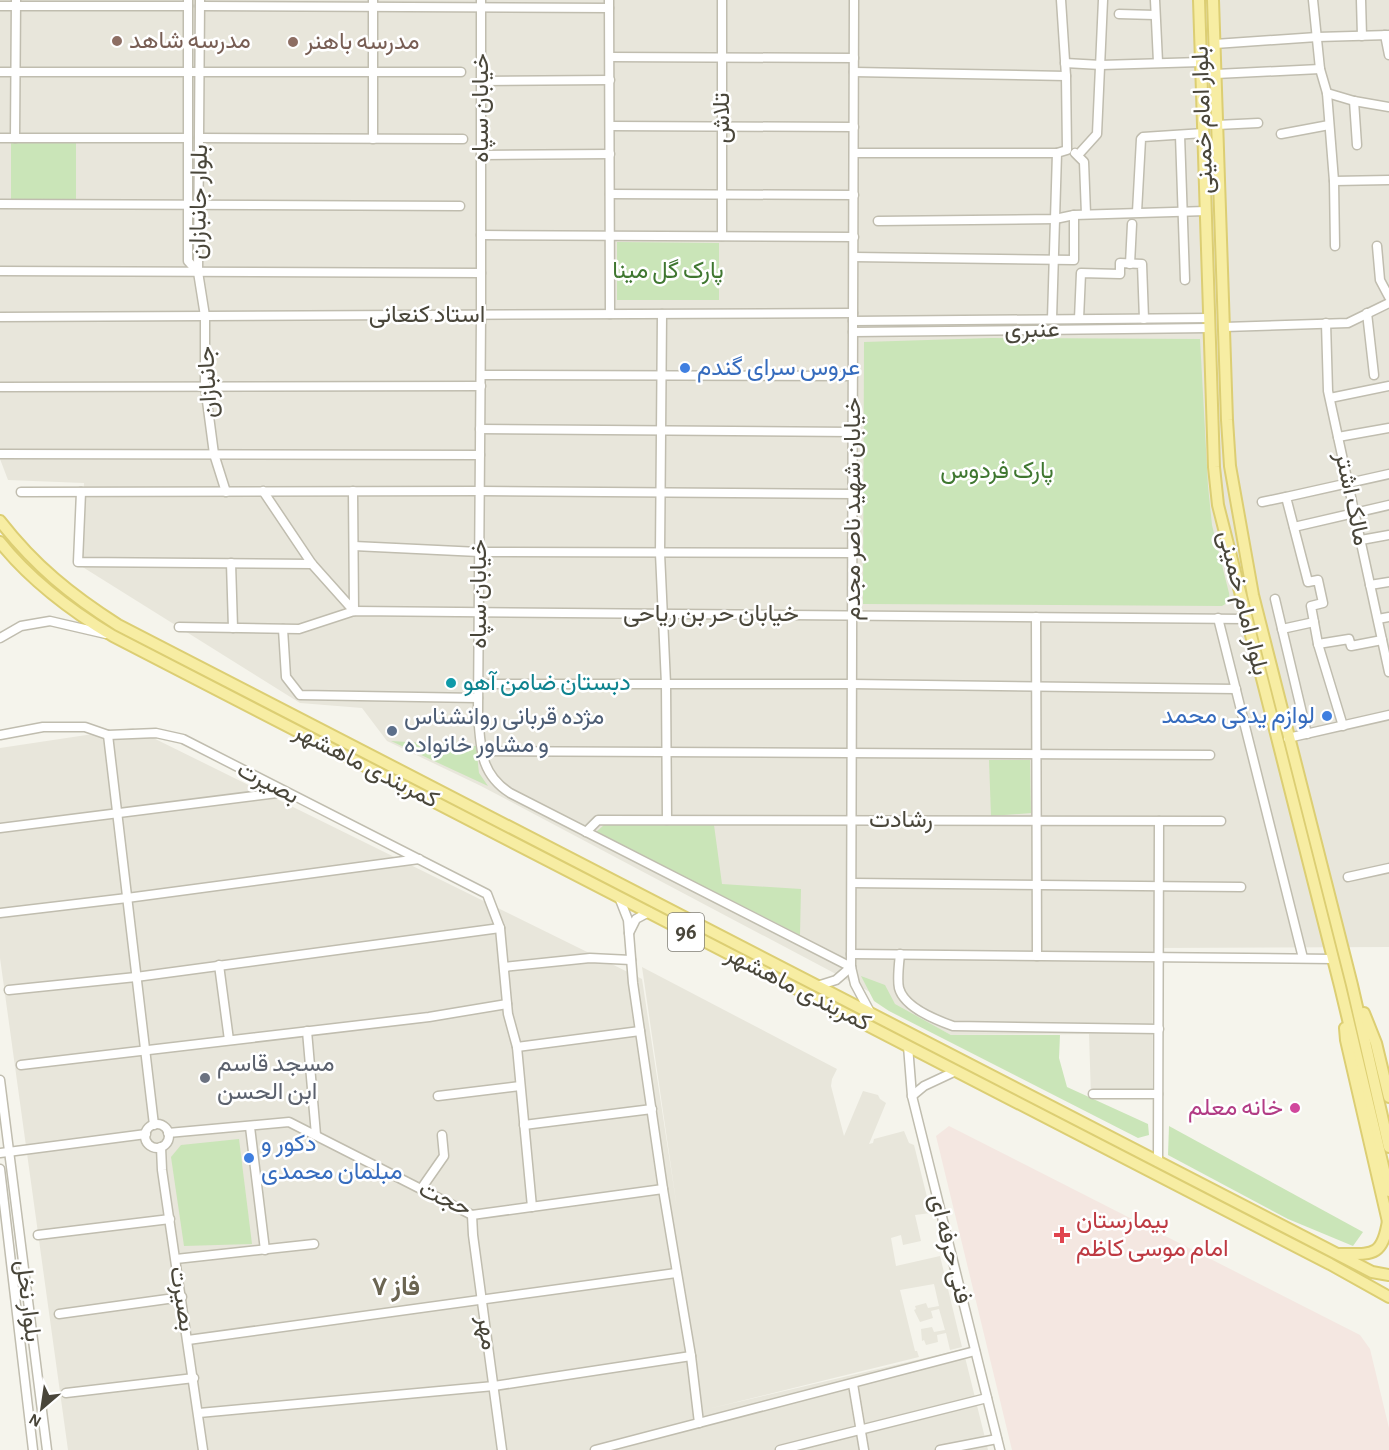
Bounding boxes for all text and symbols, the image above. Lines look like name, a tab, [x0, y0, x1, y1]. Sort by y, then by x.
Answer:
place label: مدرسه شاهد	[129, 29, 251, 55]
place label: مدرسه باهنر	[304, 30, 420, 56]
marker: مدرسه شاهد	[110, 34, 124, 48]
marker: مدرسه باهنر	[286, 35, 300, 49]
street label: بلوار امام خمینی	[1188, 45, 1221, 194]
street label: خیابان سپاه	[469, 53, 496, 163]
street label: تلاش	[710, 93, 735, 143]
street label: بلوار جانبازان	[186, 144, 214, 260]
park label: پارک گل مینا	[612, 258, 724, 286]
street label: استاد کنعانی	[369, 303, 485, 328]
street label: عنبری	[1004, 318, 1060, 344]
street label: جانبازان	[194, 345, 224, 419]
place label: عروس سرای گندم	[697, 355, 860, 383]
marker: عروس سرای گندم	[678, 361, 692, 375]
street label: خیابان شهید ناصر مجدم	[841, 397, 868, 621]
street label: مالک اشتر	[1328, 449, 1374, 548]
park label: پارک فردوس	[940, 459, 1054, 486]
street label: بلوار امام خمینی	[1211, 528, 1273, 679]
street label: خیابان سپاه	[467, 539, 494, 649]
street label: خیابان حر بن ریاحی	[623, 602, 799, 628]
place label: دبستان ضامن آهو	[463, 670, 631, 697]
marker: دبستان ضامن آهو	[444, 676, 458, 690]
place label: لوازم یدکی محمد	[1161, 704, 1315, 731]
place label: مژده قربانی روانشناس و مشاور خانواده	[404, 705, 604, 759]
marker: لوازم یدکی محمد	[1320, 709, 1334, 723]
street label: کمربندی ماهشهر	[288, 719, 442, 815]
marker: مژده قربانی روانشناس و مشاور خانواده	[385, 724, 399, 738]
street label: بصیرت	[232, 757, 303, 810]
street label: رشادت	[869, 808, 933, 834]
road number: 96	[668, 913, 704, 951]
street label: کمربندی ماهشهر	[720, 942, 874, 1038]
place label: مسجد قاسم ابن الحسن	[217, 1052, 335, 1105]
marker: مسجد قاسم ابن الحسن	[198, 1071, 212, 1085]
place label: خانه معلم	[1188, 1096, 1283, 1123]
marker: خانه معلم	[1288, 1101, 1302, 1115]
place label: دکور و مبلمان محمدی	[261, 1132, 403, 1185]
marker: دکور و مبلمان محمدی	[242, 1151, 256, 1165]
street label: حجت	[415, 1177, 475, 1222]
street label: فنی حرفه ای	[923, 1192, 975, 1307]
place label: بیمارستان امام موسی کاظم	[1076, 1209, 1229, 1264]
marker: بیمارستان امام موسی کاظم	[1053, 1226, 1071, 1244]
street label: بلوار نخل	[9, 1259, 45, 1344]
street label: بصیرت	[163, 1265, 199, 1334]
district label: فاز ۷	[372, 1274, 420, 1302]
street label: مهر	[471, 1313, 501, 1352]
north arrow	[12, 1378, 72, 1438]
text: N	[26, 1411, 44, 1430]

